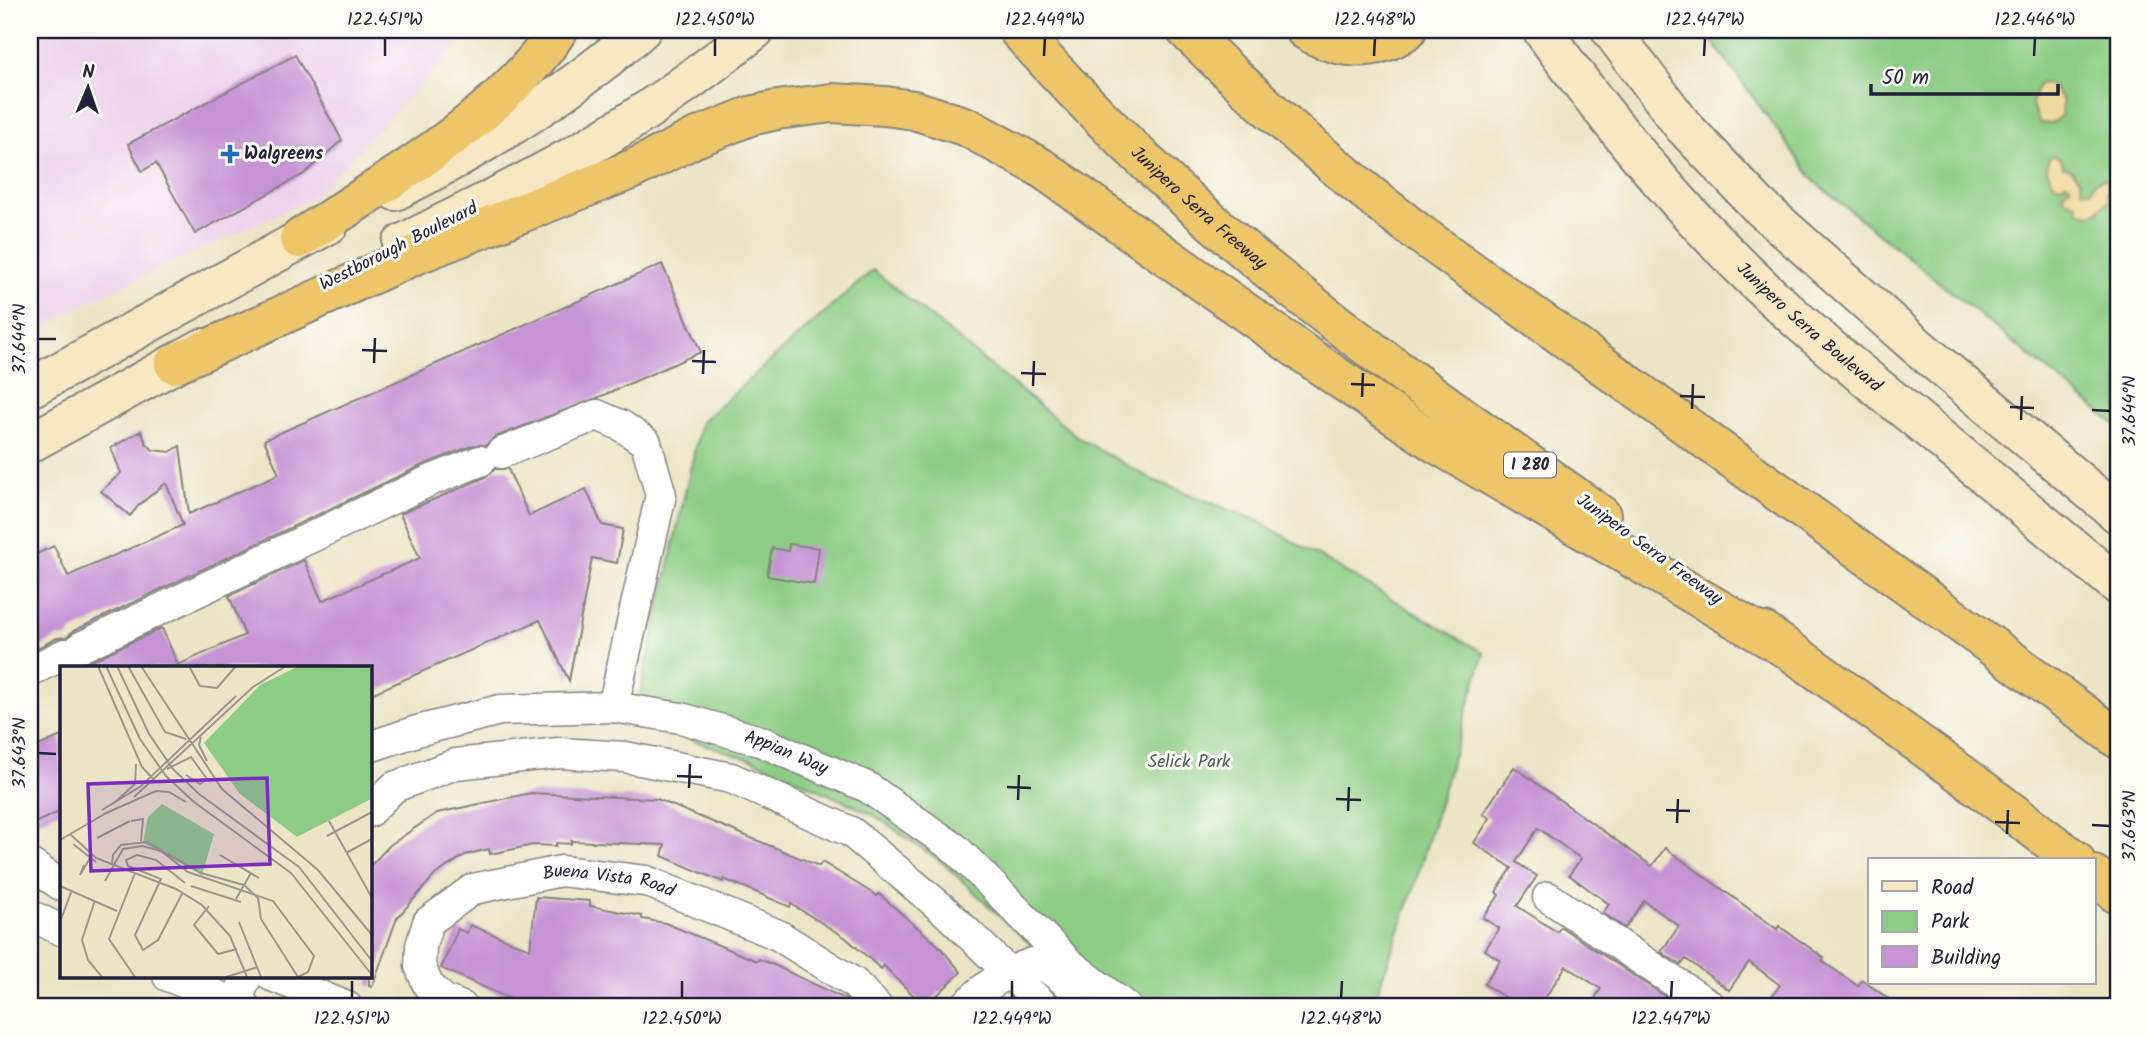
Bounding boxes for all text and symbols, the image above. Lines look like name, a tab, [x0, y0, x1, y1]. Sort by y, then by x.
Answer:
text: 122.451°W	[347, 6, 423, 35]
text: 122.450°W	[675, 6, 755, 35]
text: 122.449°W	[1005, 6, 1085, 35]
text: 122.448°W	[1334, 6, 1416, 35]
text: 122.447°W	[1665, 6, 1745, 35]
text: 122.446°W	[1995, 6, 2075, 35]
north arrow	[52, 52, 122, 122]
scale bar	[1871, 52, 2059, 96]
text: N	[82, 58, 95, 88]
text: 50 m	[1882, 62, 1929, 95]
street label: Junipero Serra Freeway	[1123, 139, 1274, 278]
place label: Walgreens	[244, 140, 324, 169]
marker: Walgreens	[222, 146, 238, 162]
street label: Westborough Boulevard	[315, 194, 484, 300]
street label: Junipero Serra Boulevard	[1729, 255, 1889, 401]
text: 37.644°N	[6, 304, 35, 374]
text: 37.644°N	[2116, 376, 2145, 446]
road number: I 280	[1504, 452, 1556, 478]
street label: Junipero Serra Freeway	[1570, 487, 1729, 613]
inset map	[60, 666, 371, 978]
text: 37.643°N	[6, 717, 35, 789]
street label: Appian Way	[741, 723, 833, 783]
park label: Selick Park	[1148, 748, 1231, 777]
text: 37.643°N	[2116, 790, 2145, 862]
street label: Buena Vista Road	[540, 856, 680, 906]
legend	[1868, 858, 2096, 984]
text: Road	[1931, 872, 1974, 905]
text: Park	[1931, 906, 1969, 939]
text: Building	[1931, 942, 2001, 975]
text: 122.451°W	[314, 1005, 390, 1034]
text: 122.450°W	[642, 1005, 722, 1034]
text: 122.449°W	[972, 1005, 1052, 1034]
text: 122.448°W	[1300, 1005, 1382, 1034]
text: 122.447°W	[1631, 1005, 1711, 1034]

